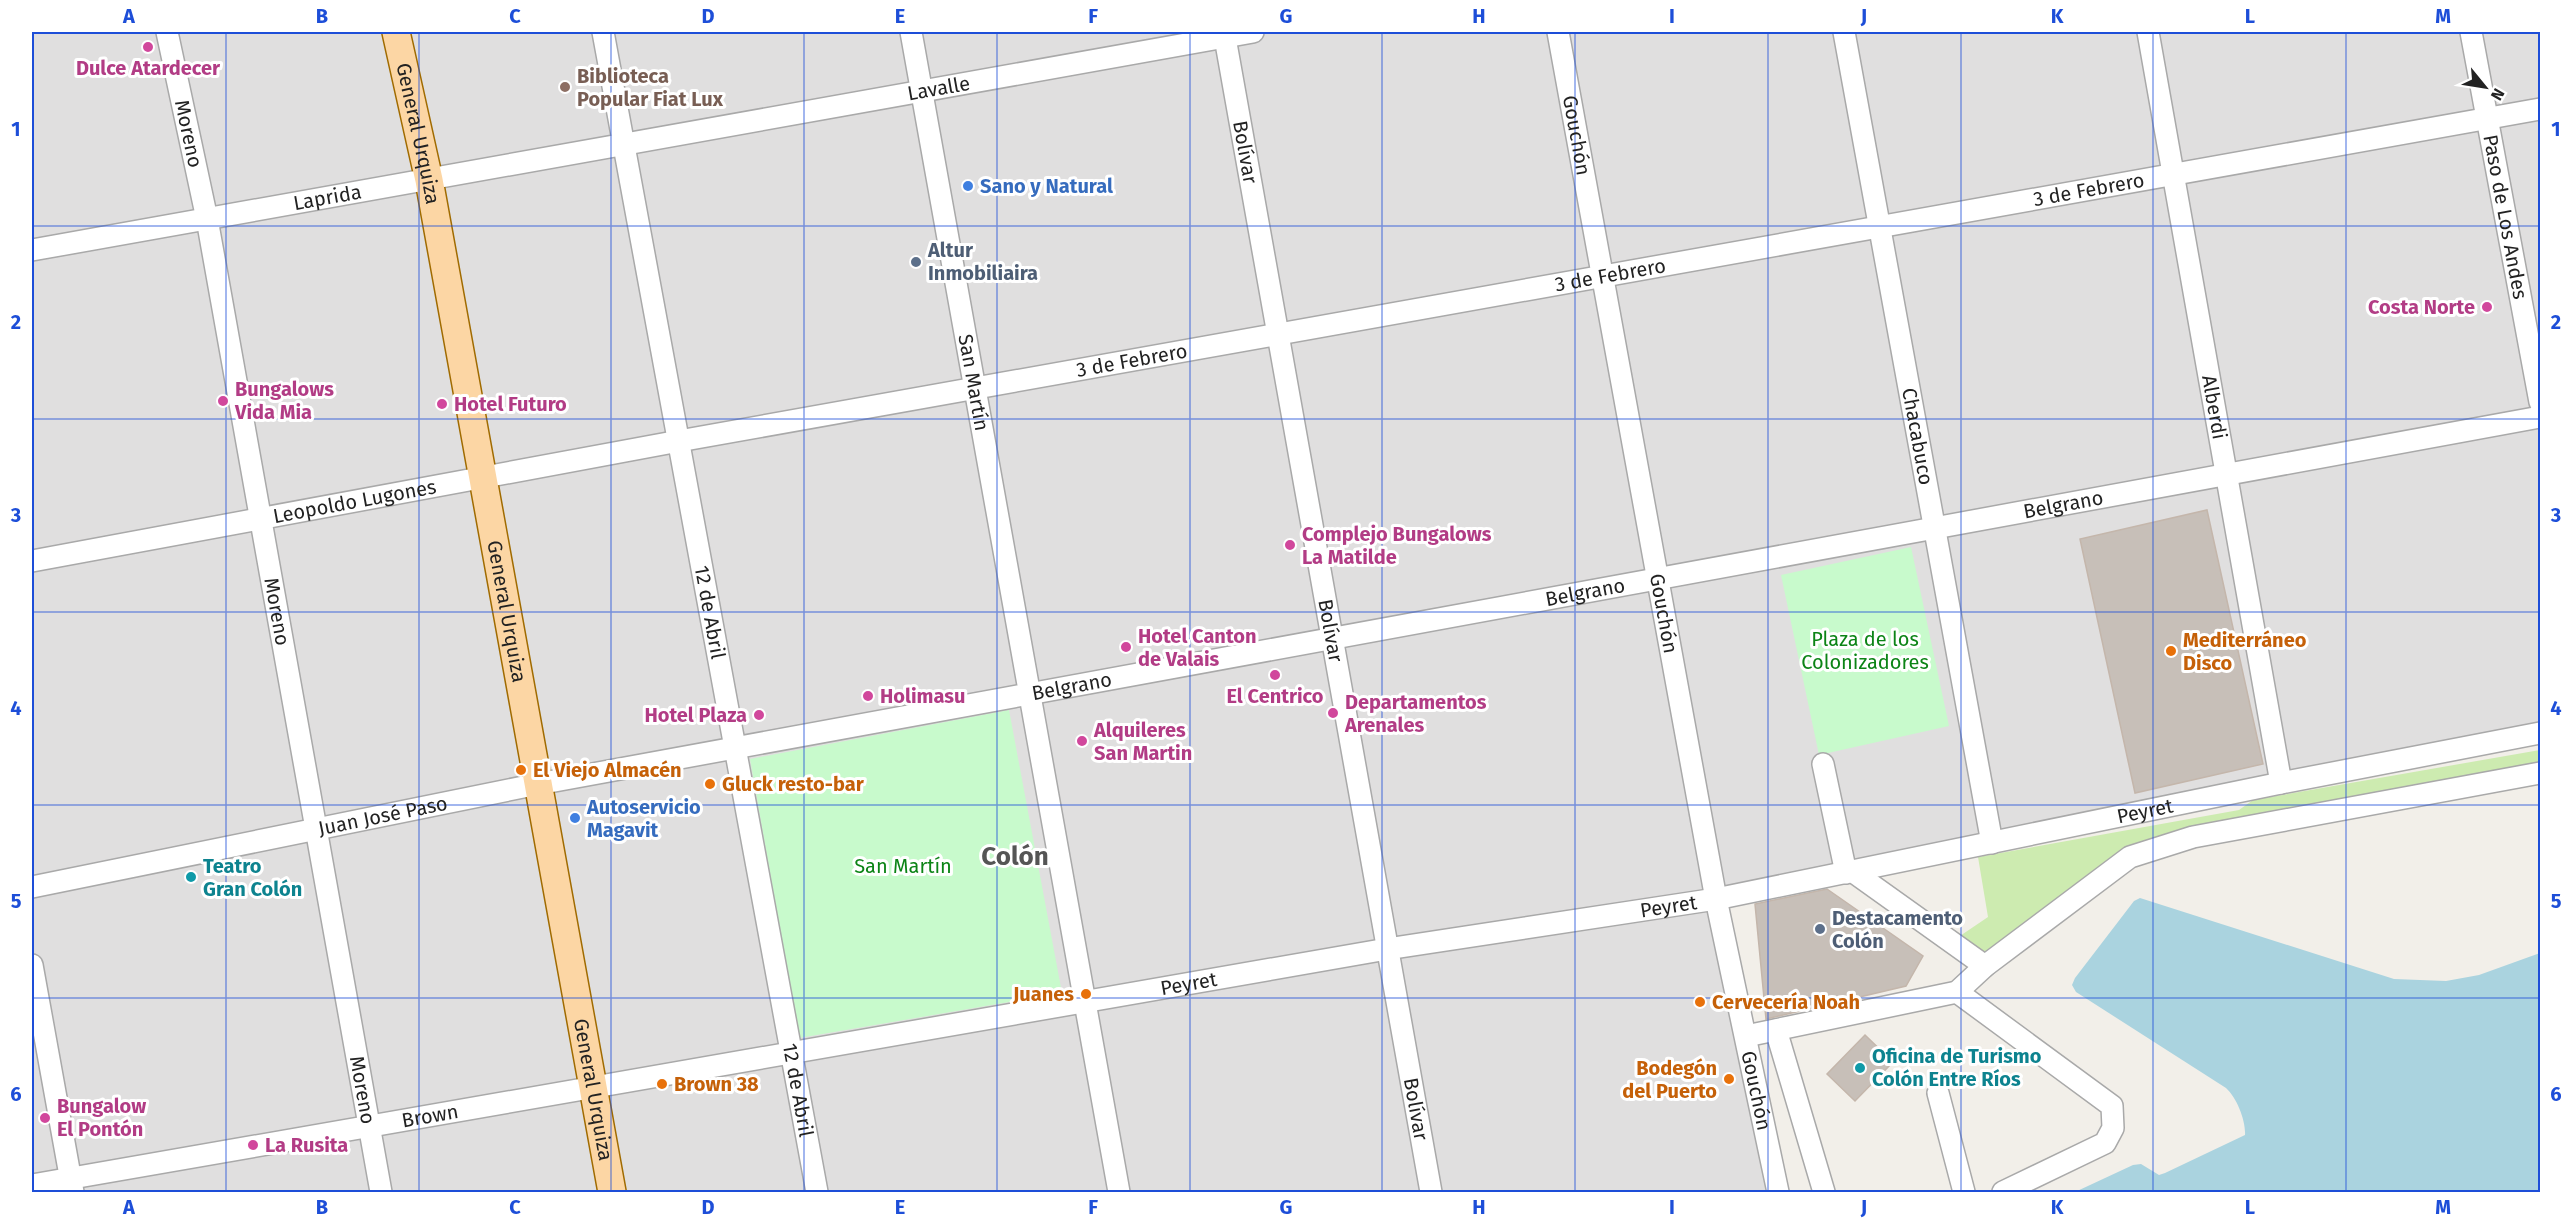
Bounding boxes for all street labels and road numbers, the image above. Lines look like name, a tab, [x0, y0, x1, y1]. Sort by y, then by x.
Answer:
street label: General Urquiza	[391, 61, 445, 206]
street label: Lavalle	[905, 71, 972, 105]
street label: Gouchón	[1558, 93, 1596, 177]
street label: Moreno	[170, 98, 208, 170]
street label: Bolívar	[1228, 119, 1263, 186]
street label: Paso de Los Andes	[2478, 133, 2533, 301]
street label: 3 de Febrero	[2031, 168, 2146, 211]
street label: Laprida	[291, 179, 363, 215]
street label: 3 de Febrero	[1553, 253, 1668, 297]
street label: San Martín	[953, 332, 994, 433]
street label: 3 de Febrero	[1074, 339, 1189, 382]
street label: Alberdi	[2197, 373, 2232, 441]
street label: Chacabuco	[1897, 386, 1938, 487]
street label: Leopoldo Lugones	[271, 474, 438, 528]
street label: Belgrano	[2021, 485, 2105, 523]
street label: General Urquiza	[482, 538, 532, 684]
street label: 12 de Abril	[690, 563, 730, 661]
street label: Gouchón	[1645, 572, 1683, 655]
street label: Belgrano	[1543, 573, 1627, 611]
street label: Moreno	[259, 576, 295, 647]
street label: Bolívar	[1313, 597, 1348, 664]
street label: Belgrano	[1030, 667, 1114, 705]
street label: Juan José Paso	[316, 791, 450, 840]
street label: Peyret	[2115, 793, 2176, 828]
street label: Peyret	[1638, 890, 1699, 922]
street label: Peyret	[1158, 967, 1219, 1000]
street label: General Urquiza	[569, 1017, 618, 1163]
street label: 12 de Abril	[778, 1041, 819, 1139]
street label: Gouchón	[1736, 1049, 1777, 1132]
street label: Moreno	[345, 1054, 381, 1126]
street label: Bolívar	[1399, 1076, 1434, 1143]
street label: Brown	[400, 1099, 460, 1132]

